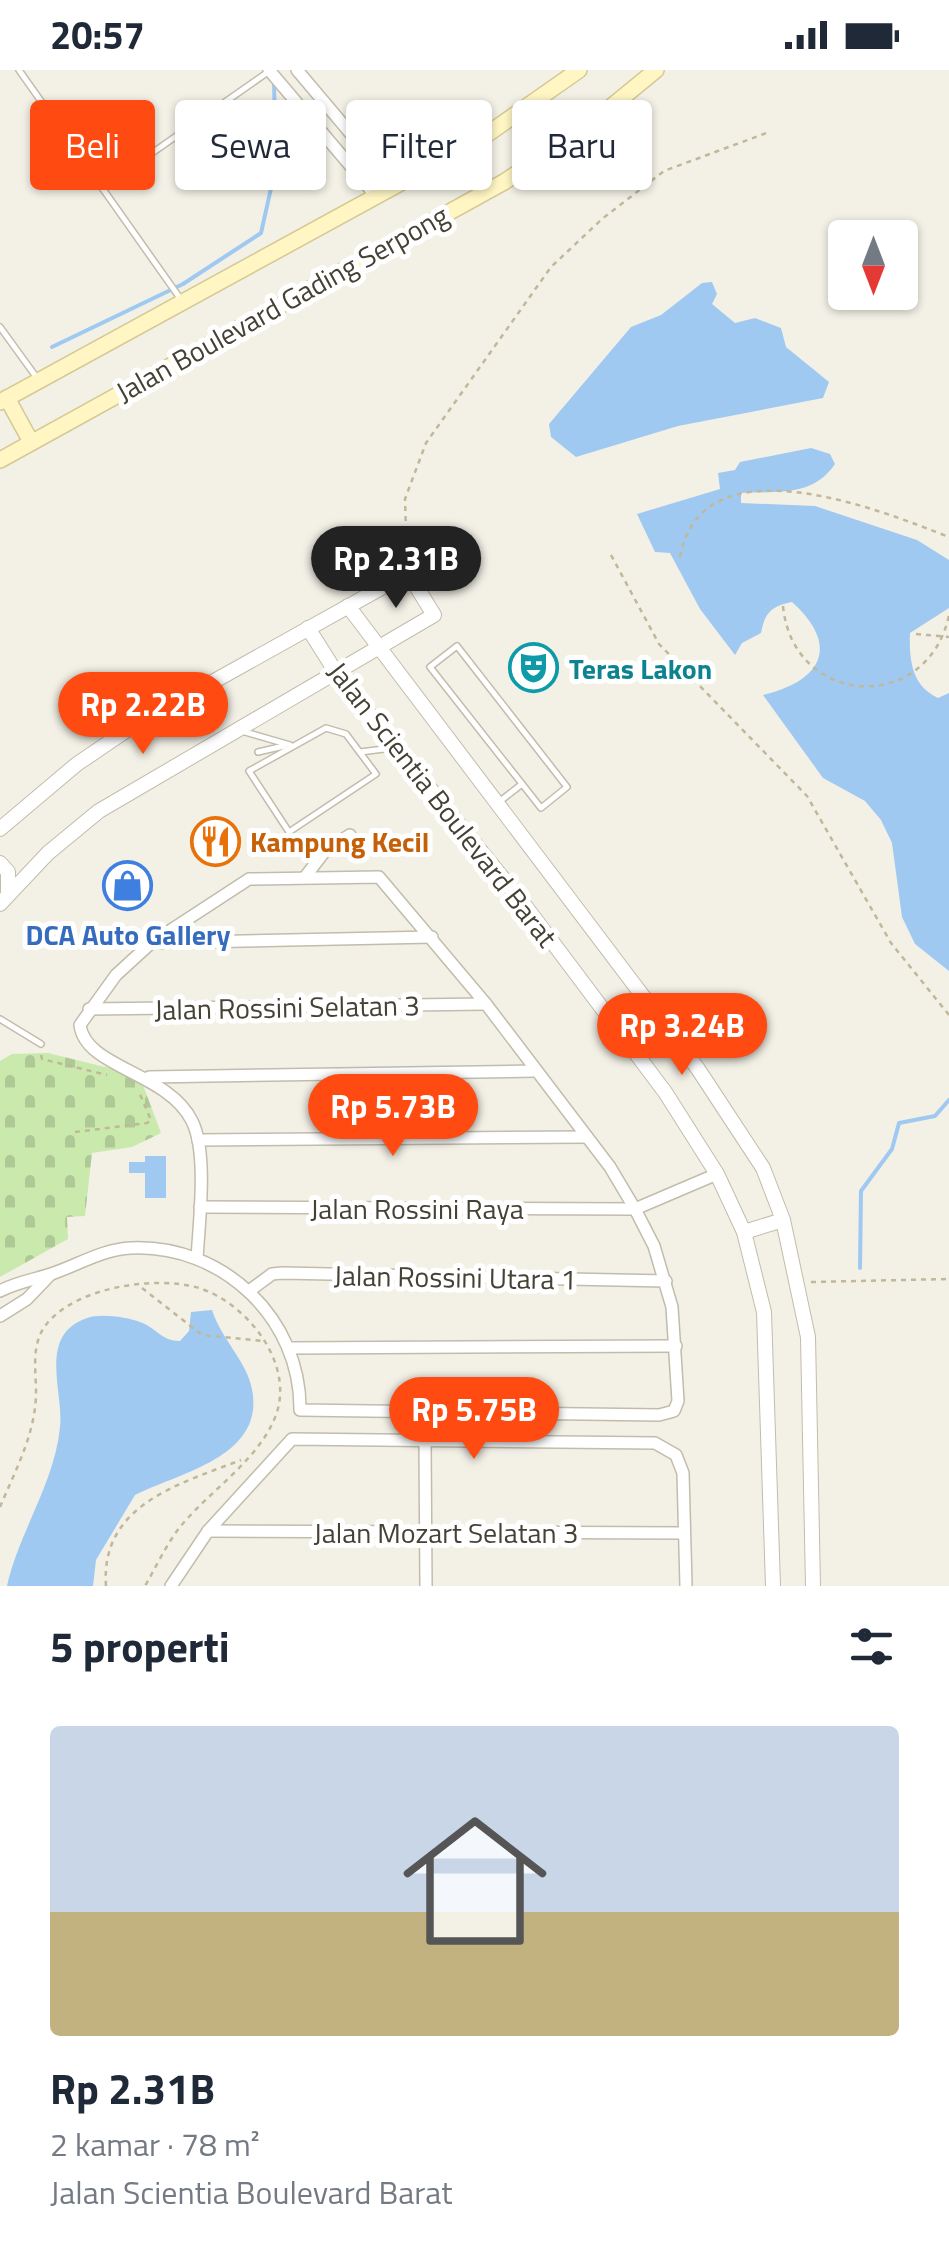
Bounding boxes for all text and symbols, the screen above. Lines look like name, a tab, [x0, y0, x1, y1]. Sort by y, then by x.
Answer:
text: 20:57	[50, 6, 145, 64]
chip: Beli	[30, 100, 155, 190]
chip: Sewa	[175, 100, 326, 190]
chip: Filter	[346, 100, 492, 190]
chip: Baru	[512, 100, 652, 190]
street label: Jalan Boulevard Gading Serpong	[108, 193, 456, 413]
north arrow	[828, 220, 918, 310]
map controls	[828, 220, 918, 310]
pin: Rp 2.31B	[293, 526, 499, 611]
text: Rp 2.31B	[333, 534, 459, 582]
theatre icon: Teras Lakon	[508, 642, 560, 694]
place label: Teras Lakon	[569, 647, 712, 690]
street label: Jalan Scientia Boulevard Barat	[318, 652, 568, 956]
pin: Rp 2.22B	[40, 672, 246, 757]
text: Rp 2.22B	[80, 680, 206, 728]
restaurant icon: Kampung Kecil	[189, 815, 241, 867]
place label: Kampung Kecil	[250, 820, 429, 863]
shop icon: DCA Auto Gallery	[102, 860, 154, 912]
place label: DCA Auto Gallery	[26, 913, 230, 956]
street label: Jalan Rossini Selatan 3	[154, 983, 420, 1031]
pin: Rp 3.24B	[579, 993, 785, 1078]
text: Rp 3.24B	[619, 1001, 745, 1049]
pin: Rp 5.73B	[290, 1074, 496, 1159]
text: Rp 5.73B	[330, 1082, 456, 1130]
street label: Jalan Rossini Raya	[310, 1187, 524, 1230]
street label: Jalan Rossini Utara 1	[333, 1253, 577, 1301]
pin: Rp 5.75B	[371, 1377, 577, 1462]
text: Rp 5.75B	[411, 1385, 537, 1433]
street label: Jalan Mozart Selatan 3	[314, 1511, 578, 1554]
text: 5 properti	[50, 1614, 230, 1678]
icon: filters	[844, 1619, 899, 1674]
icon: home	[385, 1791, 565, 1971]
text: Rp 2.31B	[50, 2056, 215, 2120]
text: 2 kamar · 78 m²	[50, 2120, 260, 2168]
text: Jalan Scientia Boulevard Barat	[50, 2168, 453, 2216]

